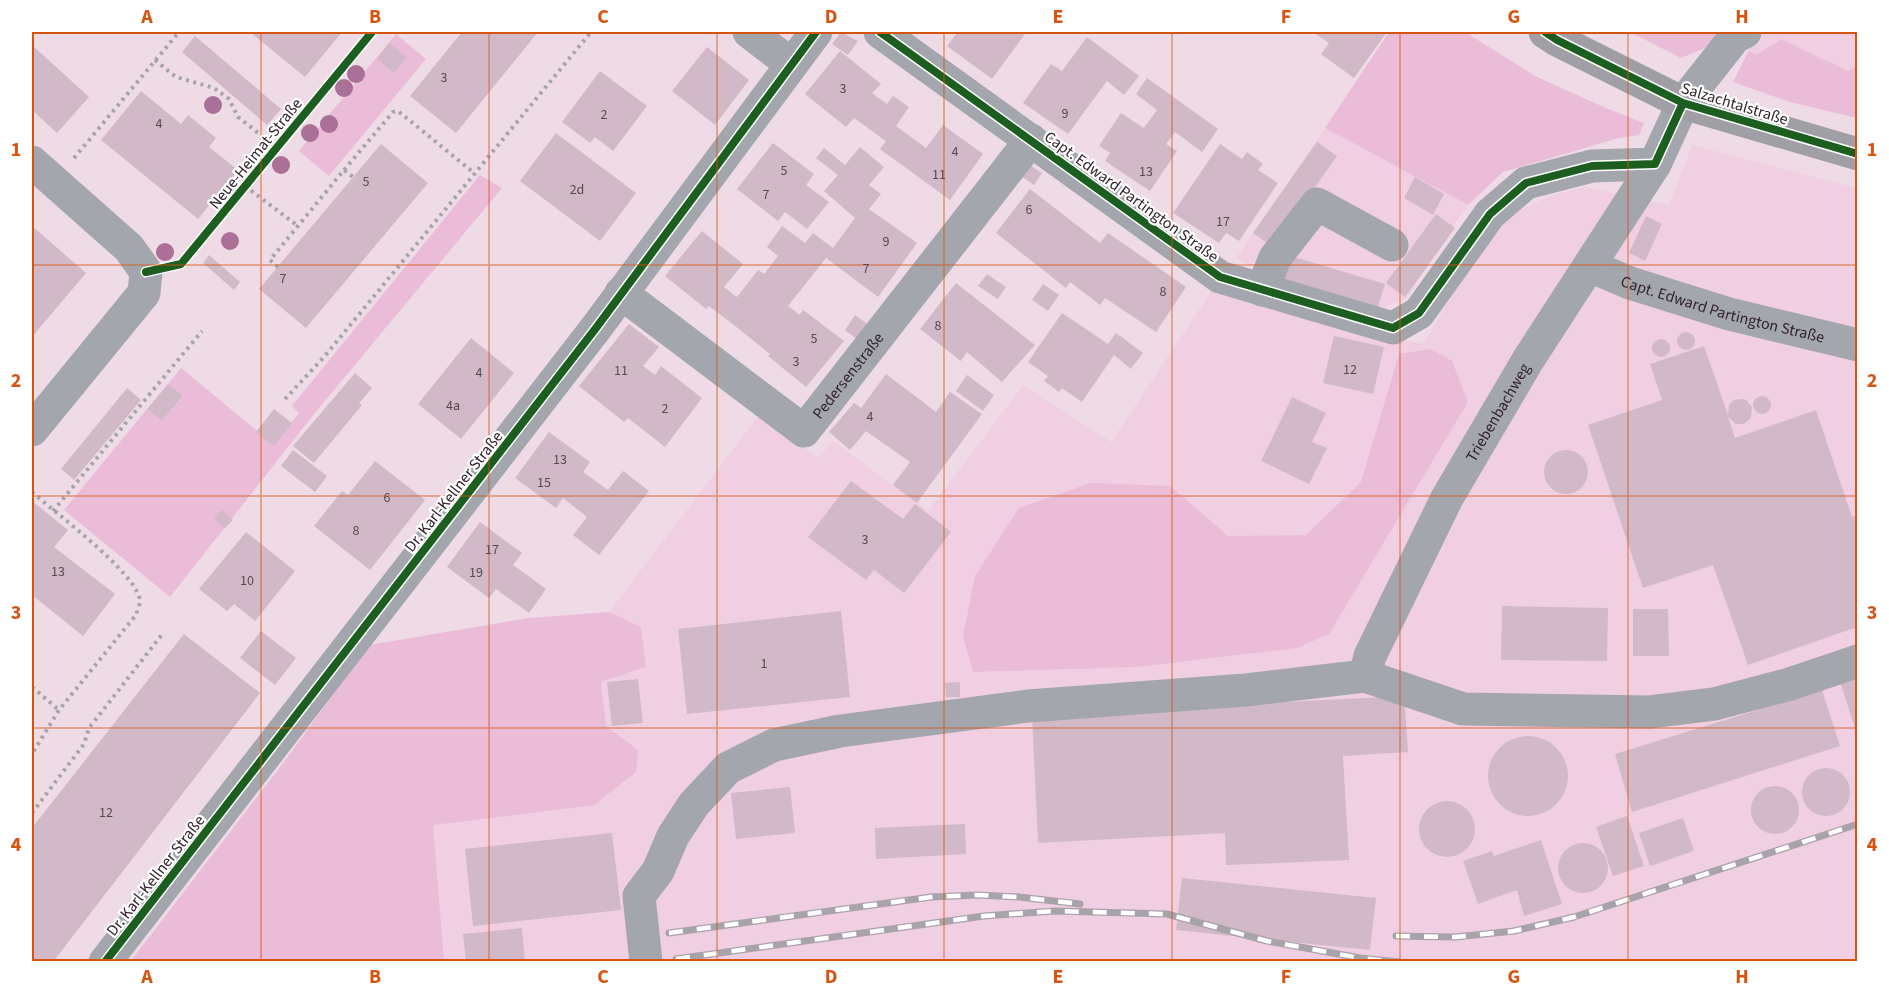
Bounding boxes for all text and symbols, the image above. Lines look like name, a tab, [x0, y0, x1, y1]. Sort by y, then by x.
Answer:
text: A	[140, 3, 153, 31]
text: B	[369, 3, 381, 31]
text: C	[597, 3, 609, 31]
text: D	[825, 3, 837, 31]
text: E	[1053, 3, 1063, 31]
text: F	[1281, 3, 1291, 31]
text: G	[1508, 3, 1520, 31]
text: H	[1735, 3, 1749, 31]
house number: 3	[441, 68, 448, 88]
street label: Salzachtalstraße	[1679, 77, 1791, 131]
house number: 3	[840, 79, 847, 99]
street label: Neue-Heimat-Straße	[204, 93, 308, 214]
house number: 9	[1062, 104, 1069, 124]
house number: 2	[601, 105, 608, 125]
house number: 4	[156, 114, 163, 134]
street label: Capt. Edward Partington Straße	[1040, 126, 1223, 268]
text: 1	[11, 136, 21, 164]
text: 1	[1867, 136, 1877, 164]
house number: 4	[952, 142, 959, 162]
house number: 5	[781, 161, 788, 181]
house number: 13	[1139, 162, 1153, 182]
house number: 11	[932, 165, 946, 185]
house number: 5	[363, 172, 370, 192]
house number: 2d	[570, 180, 584, 200]
house number: 7	[763, 185, 770, 205]
house number: 6	[1026, 200, 1033, 220]
house number: 17	[1216, 212, 1230, 232]
house number: 9	[883, 232, 890, 252]
house number: 7	[863, 259, 870, 279]
house number: 7	[280, 269, 287, 289]
street label: Capt. Edward Partington Straße	[1617, 270, 1827, 349]
house number: 8	[1160, 282, 1167, 302]
house number: 8	[935, 316, 942, 336]
street label: Pedersenstraße	[807, 328, 889, 424]
house number: 5	[811, 329, 818, 349]
house number: 3	[793, 352, 800, 372]
street label: Triebenbachweg	[1461, 359, 1536, 466]
house number: 12	[1343, 360, 1357, 380]
house number: 11	[614, 361, 628, 381]
house number: 4	[476, 363, 483, 383]
text: 2	[11, 367, 21, 395]
text: 2	[1867, 367, 1877, 395]
house number: 4a	[446, 396, 460, 416]
house number: 2	[662, 399, 669, 419]
house number: 4	[867, 407, 874, 427]
street label: Dr. Karl-Kellner Straße	[399, 426, 508, 557]
house number: 13	[553, 450, 567, 470]
house number: 15	[537, 473, 551, 493]
house number: 6	[384, 488, 391, 508]
house number: 8	[353, 521, 360, 541]
house number: 3	[862, 530, 869, 550]
house number: 17	[485, 540, 499, 560]
house number: 13	[51, 562, 65, 582]
house number: 19	[469, 563, 483, 583]
house number: 10	[240, 571, 254, 591]
text: 3	[11, 599, 21, 627]
text: 3	[1867, 599, 1877, 627]
house number: 1	[761, 654, 768, 674]
house number: 12	[99, 803, 113, 823]
street label: Dr. Karl-Kellner Straße	[101, 810, 210, 941]
text: 4	[11, 831, 22, 859]
text: 4	[1867, 831, 1878, 859]
text: A	[140, 963, 153, 991]
text: B	[369, 963, 381, 991]
text: C	[597, 963, 609, 991]
text: D	[825, 963, 837, 991]
text: E	[1053, 963, 1063, 991]
text: F	[1281, 963, 1291, 991]
text: G	[1508, 963, 1520, 991]
text: H	[1735, 963, 1749, 991]

